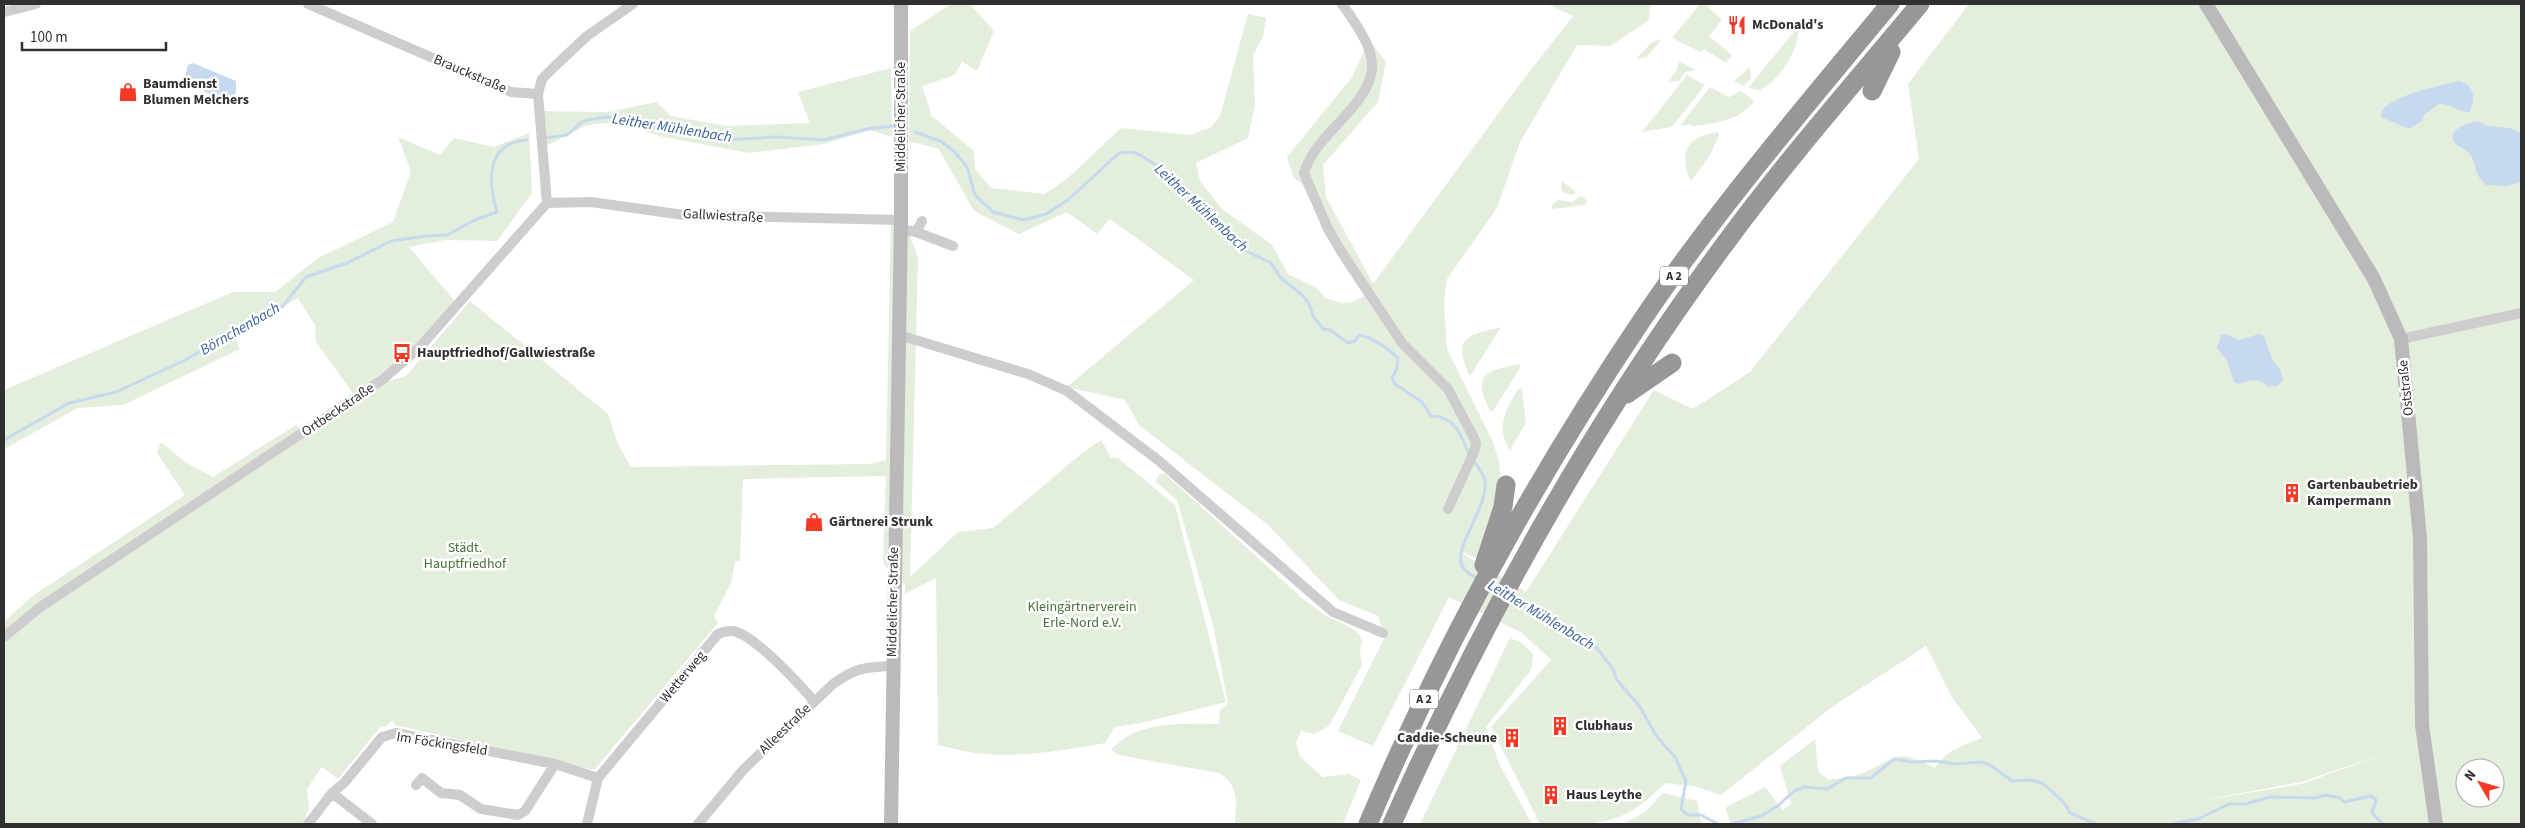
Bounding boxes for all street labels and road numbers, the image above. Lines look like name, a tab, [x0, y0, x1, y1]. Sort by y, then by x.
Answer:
street label: Brauckstraße	[430, 50, 510, 98]
street label: Middelicher Straße	[891, 62, 911, 172]
street label: Gallwiestraße	[682, 204, 764, 228]
road number: A 2	[1660, 266, 1688, 286]
street label: Oststraße	[2393, 359, 2419, 417]
street label: Ortbeckstraße	[298, 378, 378, 442]
street label: Middelicher Straße	[882, 547, 904, 657]
street label: Wetterweg	[655, 647, 711, 707]
road number: A 2	[1410, 690, 1438, 709]
street label: Alleestraße	[754, 699, 816, 759]
street label: Im Föckingsfeld	[395, 727, 489, 761]

